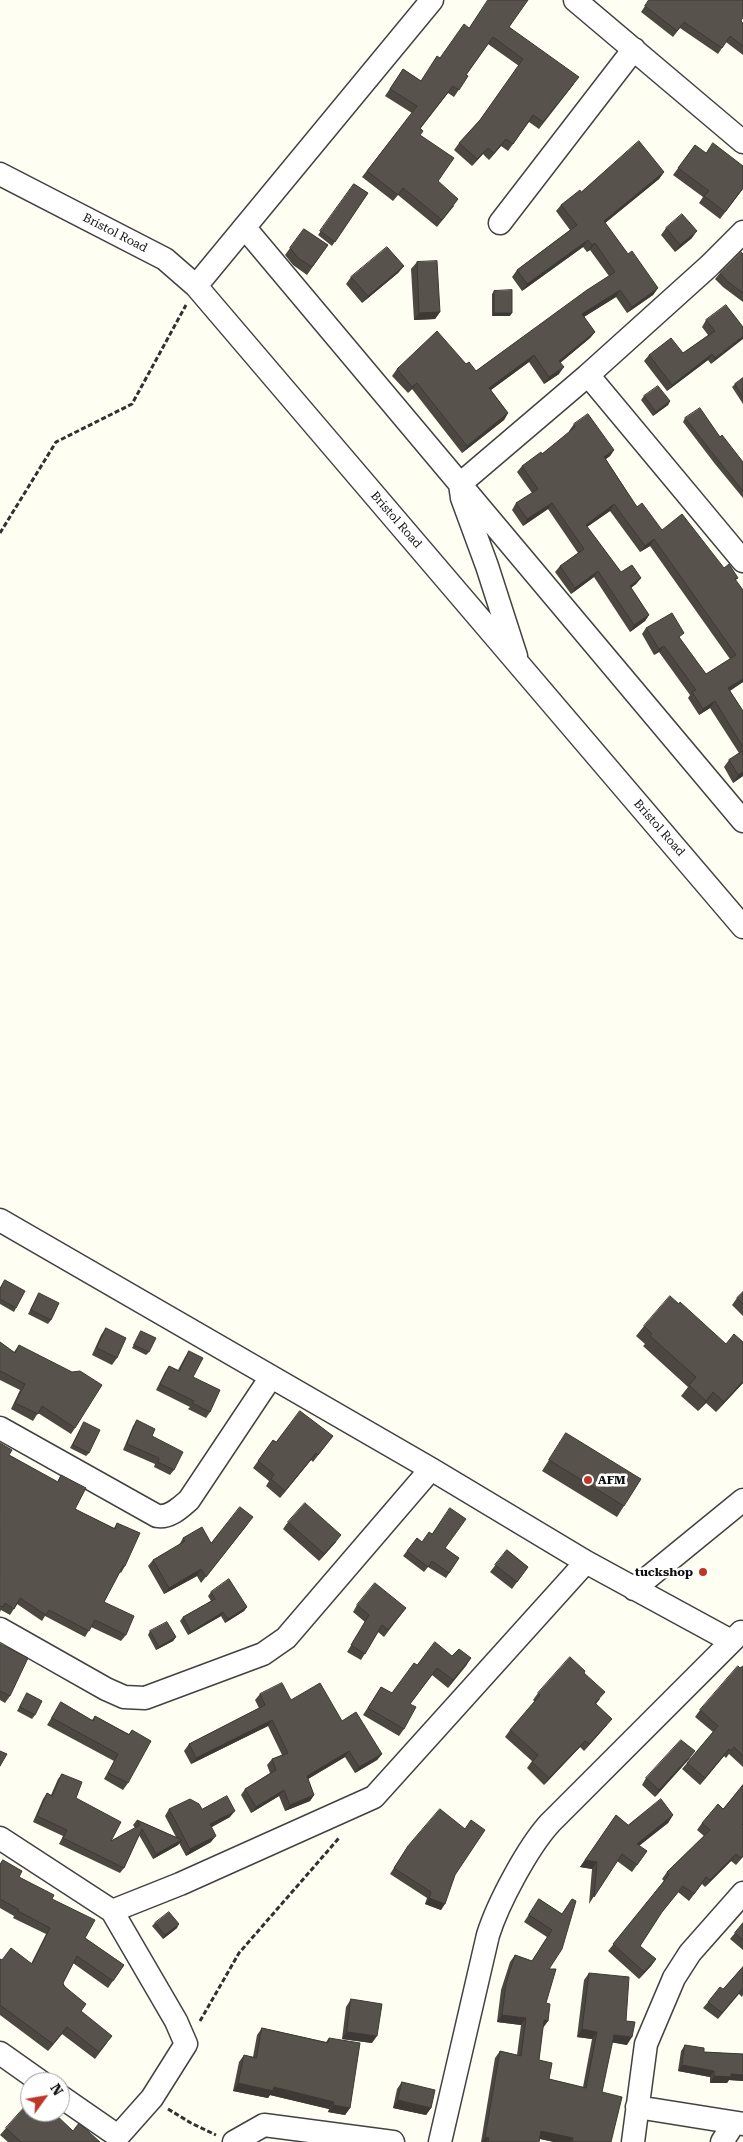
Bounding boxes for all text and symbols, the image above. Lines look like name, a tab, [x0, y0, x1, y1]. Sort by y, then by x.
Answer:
street label: Bristol Road	[80, 211, 150, 255]
street label: Bristol Road	[367, 489, 425, 551]
street label: Bristol Road	[630, 797, 688, 859]
place label: AFM	[598, 1473, 626, 1487]
marker: AFM	[582, 1474, 594, 1486]
place label: tuckshop	[635, 1565, 693, 1579]
marker: tuckshop	[697, 1566, 709, 1578]
north arrow	[20, 2072, 70, 2122]
text: N	[47, 2081, 67, 2098]

